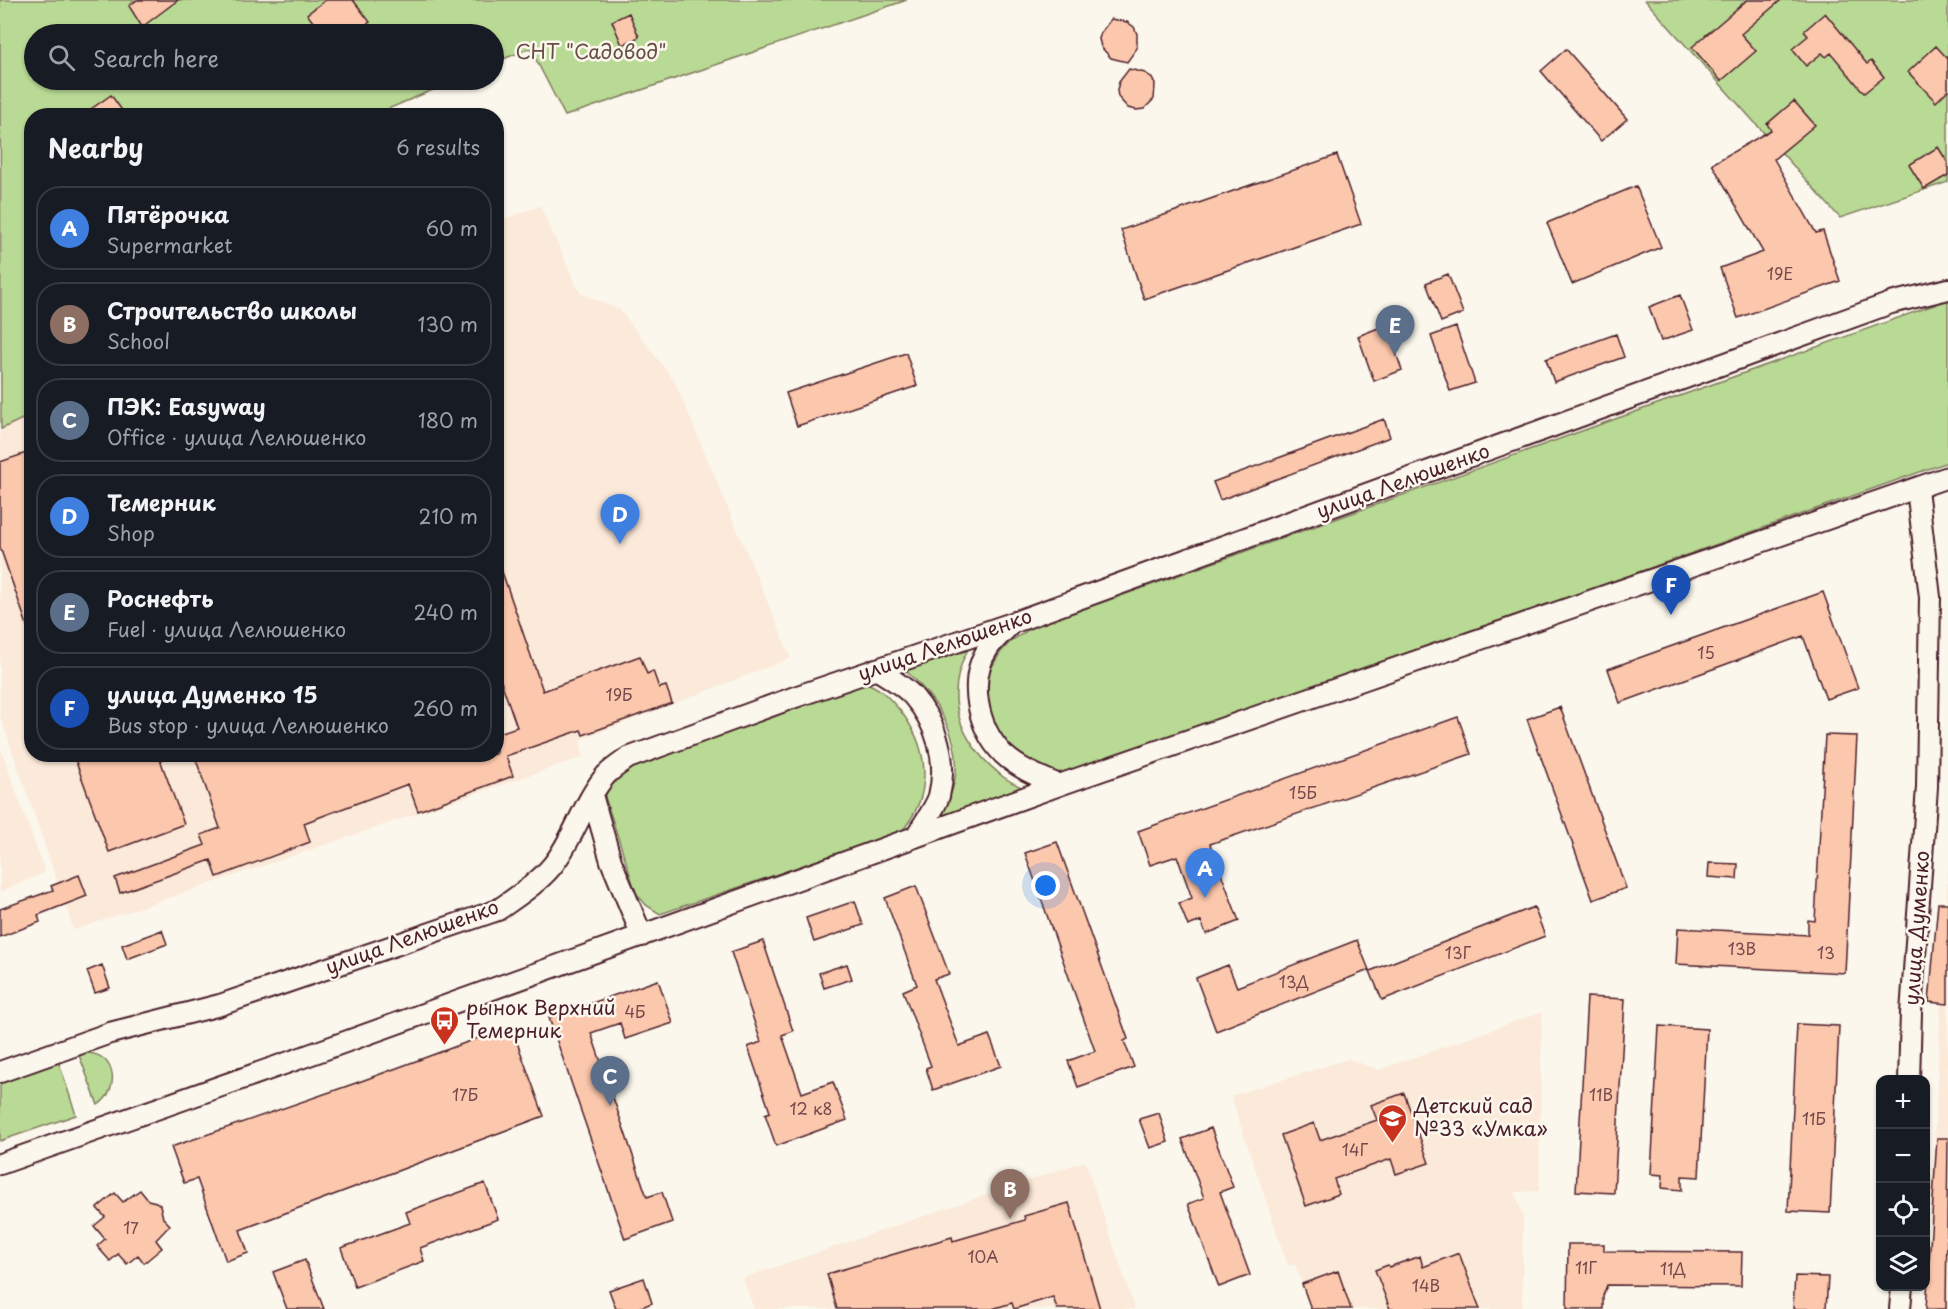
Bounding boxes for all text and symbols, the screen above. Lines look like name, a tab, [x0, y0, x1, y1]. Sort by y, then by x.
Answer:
search box	[24, 24, 504, 90]
park label: СНТ "Садовод"	[516, 36, 666, 66]
icon: search	[45, 41, 78, 74]
text: Search here	[93, 41, 219, 74]
text: Nearby	[48, 128, 143, 167]
text: 6 results	[396, 132, 480, 162]
text: Пятёрочка	[107, 197, 229, 230]
text: A	[62, 213, 77, 243]
text: 60 m	[426, 213, 478, 243]
text: Supermarket	[107, 230, 233, 260]
house number: 19Е	[1767, 261, 1793, 285]
text: Строительство школы	[107, 293, 357, 326]
pin: E	[1376, 306, 1414, 355]
text: B	[63, 309, 76, 339]
text: 130 m	[418, 309, 478, 339]
text: School	[107, 326, 170, 356]
text: ПЭК: Easyway	[107, 389, 265, 422]
text: C	[62, 405, 77, 435]
text: 180 m	[418, 405, 478, 435]
text: Office · улица Лелюшенко	[107, 422, 366, 452]
street label: улица Лелюшенко	[1312, 435, 1493, 525]
text: Темерник	[107, 485, 216, 518]
pin: D	[600, 494, 640, 544]
text: D	[62, 501, 77, 531]
text: 210 m	[419, 501, 478, 531]
text: Shop	[107, 518, 155, 548]
pin: F	[1652, 566, 1690, 615]
text: Роснефть	[107, 581, 214, 614]
text: E	[63, 597, 76, 627]
text: 240 m	[413, 597, 478, 627]
street label: улица Лелюшенко	[854, 600, 1036, 688]
text: Fuel · улица Лелюшенко	[107, 614, 346, 644]
house number: 15	[1697, 640, 1715, 664]
text: улица Думенко 15	[107, 677, 318, 710]
house number: 19Б	[606, 682, 632, 706]
text: F	[64, 693, 75, 723]
text: 260 m	[413, 693, 478, 723]
text: Bus stop · улица Лелюшенко	[107, 710, 389, 740]
house number: 15Б	[1289, 780, 1317, 804]
pin: A	[1186, 848, 1224, 898]
street label: улица Думенко	[1896, 849, 1936, 1006]
your location	[1031, 871, 1060, 900]
street label: улица Лелюшенко	[321, 891, 502, 981]
house number: 13В	[1728, 936, 1756, 960]
house number: 13Г	[1445, 940, 1472, 964]
house number: 13	[1817, 940, 1835, 964]
house number: 13Д	[1279, 969, 1310, 993]
place label: рынок Верхний Темерник	[466, 992, 616, 1045]
house number: 4Б	[625, 999, 646, 1023]
bus stop icon: рынок Верхний Темерник	[429, 1004, 461, 1046]
pin: C	[590, 1056, 630, 1106]
map controls	[1876, 1075, 1930, 1291]
button: +	[1876, 1075, 1930, 1129]
house number: 17Б	[452, 1082, 478, 1106]
house number: 11В	[1589, 1082, 1613, 1106]
place label: Детский сад №33 «Умка»	[1413, 1090, 1548, 1143]
house number: 12 к8	[789, 1096, 833, 1120]
school or university icon: Детский сад №33 «Умка»	[1377, 1102, 1409, 1144]
house number: 11Б	[1802, 1106, 1826, 1130]
button: −	[1876, 1129, 1930, 1183]
house number: 14Г	[1342, 1137, 1369, 1161]
pin: B	[990, 1170, 1030, 1219]
button: locate	[1876, 1183, 1930, 1237]
house number: 17	[123, 1215, 139, 1239]
button: layers	[1876, 1237, 1930, 1291]
house number: 10А	[967, 1244, 999, 1268]
house number: 11Г	[1575, 1255, 1597, 1279]
house number: 11Д	[1660, 1256, 1686, 1280]
house number: 14В	[1412, 1273, 1440, 1297]

